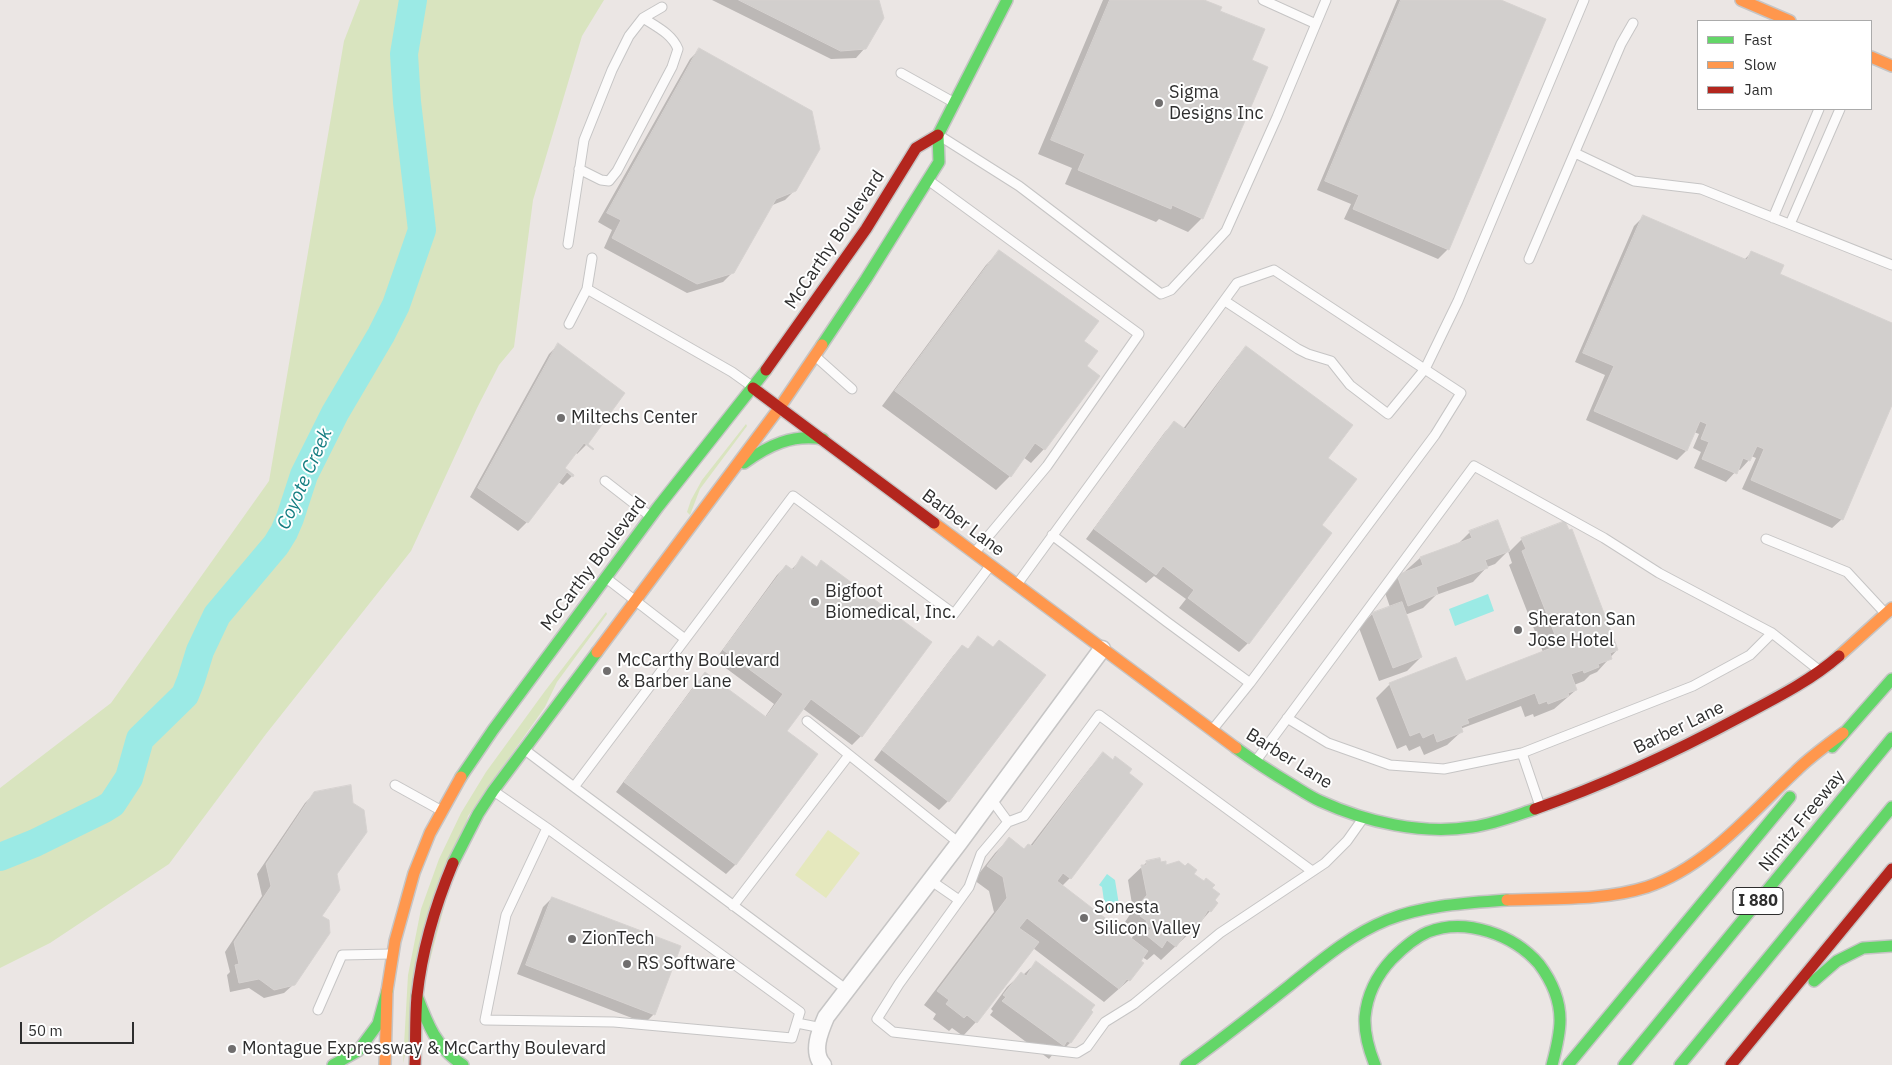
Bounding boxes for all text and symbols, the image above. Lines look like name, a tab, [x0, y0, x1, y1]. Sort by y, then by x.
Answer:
legend	[1697, 20, 1872, 110]
text: Fast	[1744, 30, 1772, 49]
text: Slow	[1744, 55, 1777, 74]
text: Jam	[1744, 80, 1773, 99]
place label: Sigma Designs Inc	[1169, 82, 1263, 125]
marker: Sigma Designs Inc	[1153, 97, 1165, 109]
street label: McCarthy Boulevard	[781, 167, 889, 313]
place label: Miltechs Center	[571, 407, 697, 429]
marker: Miltechs Center	[555, 412, 567, 424]
water label: Coyote Creek	[273, 425, 337, 533]
street label: Barber Lane	[917, 485, 1009, 561]
street label: McCarthy Boulevard	[536, 493, 652, 635]
place label: Bigfoot Biomedical, Inc.	[825, 581, 956, 624]
marker: Bigfoot Biomedical, Inc.	[809, 596, 821, 608]
place label: Sheraton San Jose Hotel	[1528, 609, 1636, 652]
marker: Sheraton San Jose Hotel	[1512, 624, 1524, 636]
place label: McCarthy Boulevard & Barber Lane	[617, 650, 780, 692]
marker: McCarthy Boulevard & Barber Lane	[601, 665, 613, 677]
street label: Barber Lane	[1630, 697, 1728, 759]
street label: Barber Lane	[1242, 724, 1336, 794]
street label: Nimitz Freeway	[1754, 766, 1850, 876]
road number: I 880	[1733, 888, 1783, 914]
place label: Sonesta Silicon Valley	[1094, 897, 1200, 940]
marker: Sonesta Silicon Valley	[1078, 912, 1090, 924]
place label: ZionTech	[582, 928, 655, 950]
marker: ZionTech	[566, 933, 578, 945]
place label: RS Software	[637, 953, 735, 975]
marker: RS Software	[621, 958, 633, 970]
scale bar	[22, 1012, 136, 1044]
text: 50 m	[28, 1021, 63, 1040]
place label: Montague Expressway & McCarthy Boulevard	[242, 1038, 606, 1060]
marker: Montague Expressway & McCarthy Boulevard	[226, 1043, 238, 1055]

